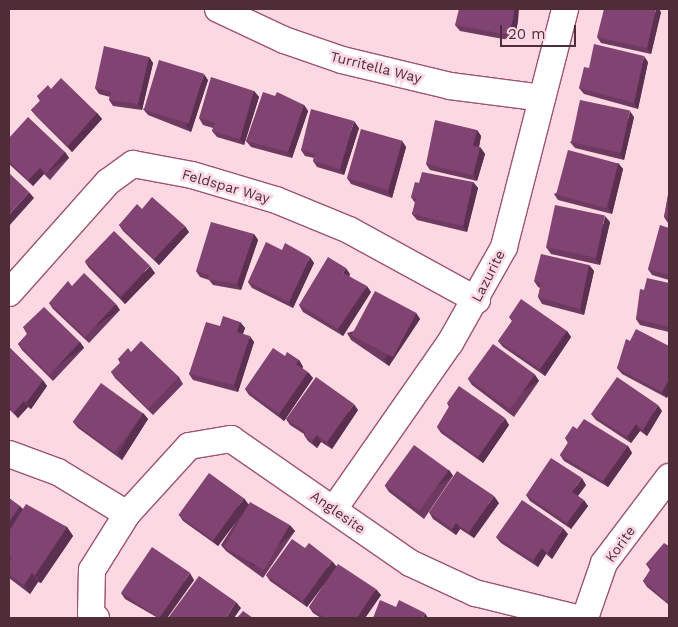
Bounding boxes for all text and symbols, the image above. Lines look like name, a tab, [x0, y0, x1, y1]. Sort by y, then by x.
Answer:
scale bar	[503, 15, 579, 47]
text: 20 m	[508, 25, 546, 43]
street label: Turritella Way	[328, 47, 424, 87]
street label: Feldspar Way	[180, 165, 272, 207]
street label: Lazurite	[468, 247, 508, 305]
street label: Anglesite	[307, 487, 369, 537]
street label: Korite	[601, 523, 639, 565]

